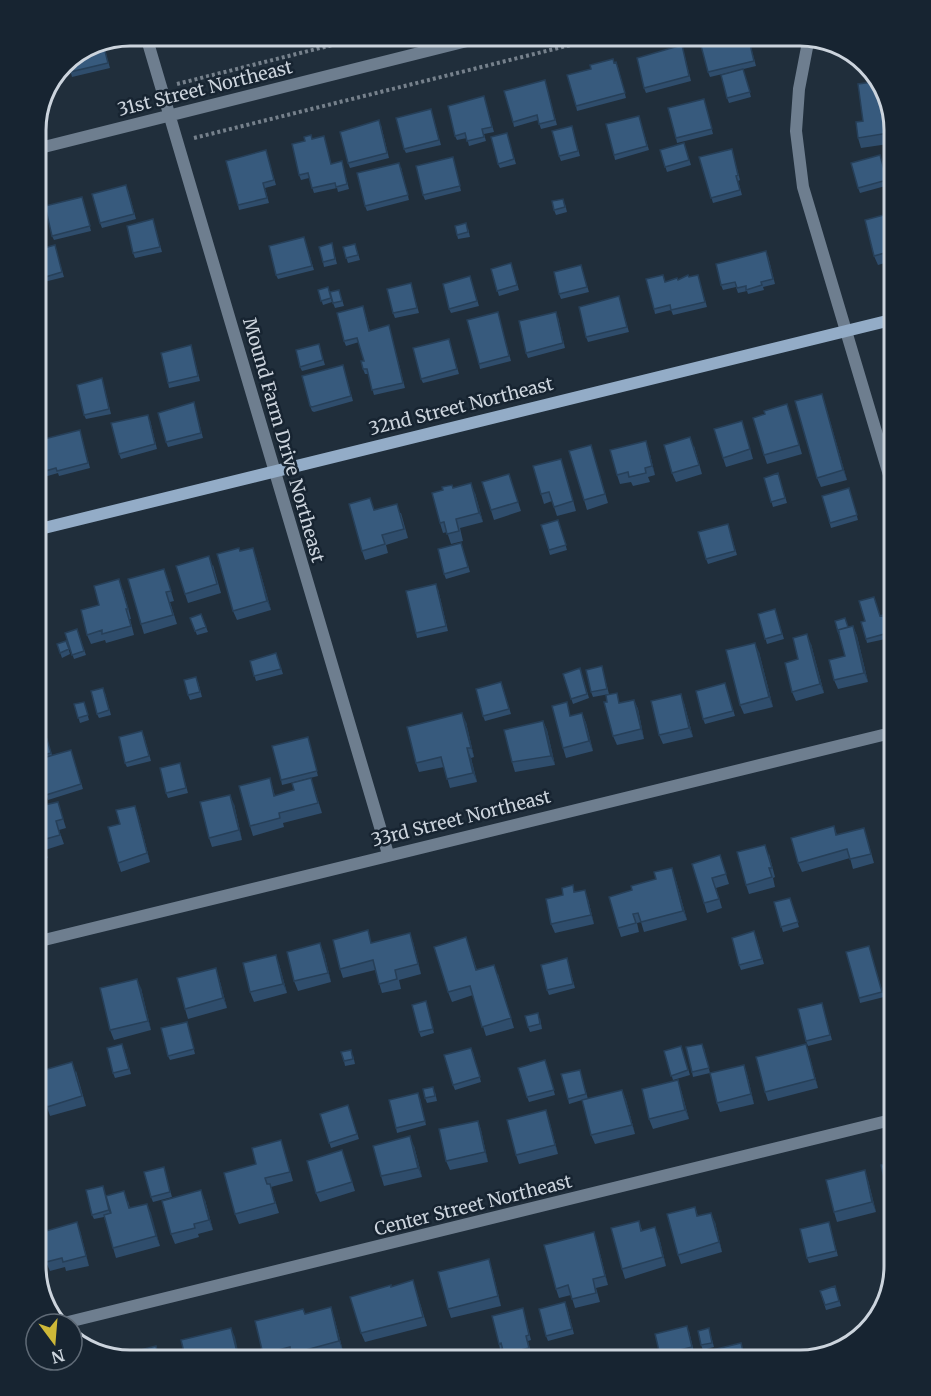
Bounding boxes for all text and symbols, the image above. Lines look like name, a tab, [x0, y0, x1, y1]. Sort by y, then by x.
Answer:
street label: 31st Street Northeast	[115, 55, 295, 121]
street label: Mound Farm Drive Northeast	[238, 315, 330, 565]
street label: 32nd Street Northeast	[366, 372, 556, 440]
street label: 33rd Street Northeast	[369, 785, 553, 851]
street label: Center Street Northeast	[372, 1169, 574, 1241]
north arrow	[24, 1312, 84, 1372]
text: N	[49, 1345, 67, 1368]

